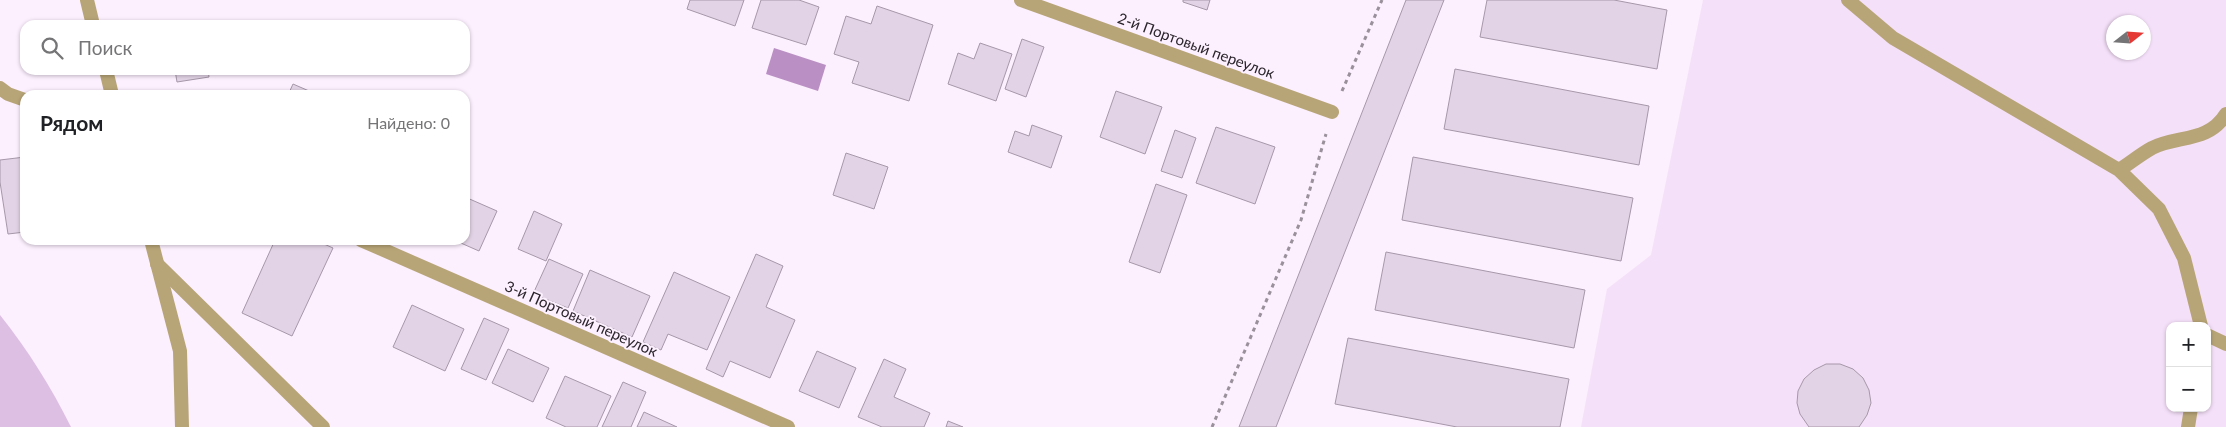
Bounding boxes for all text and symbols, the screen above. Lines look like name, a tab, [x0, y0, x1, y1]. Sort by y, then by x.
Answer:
street label: 2-й Портовый переулок	[1116, 8, 1277, 82]
north arrow	[2106, 15, 2151, 60]
search box	[20, 20, 470, 75]
icon: search	[38, 34, 66, 62]
text: Поиск	[78, 36, 132, 59]
text: Рядом	[40, 110, 103, 135]
text: Найдено: 0	[367, 113, 450, 132]
street label: 3-й Портовый переулок	[502, 276, 661, 360]
map controls	[2166, 322, 2211, 412]
button: +	[2166, 322, 2211, 367]
button: −	[2166, 367, 2211, 412]

